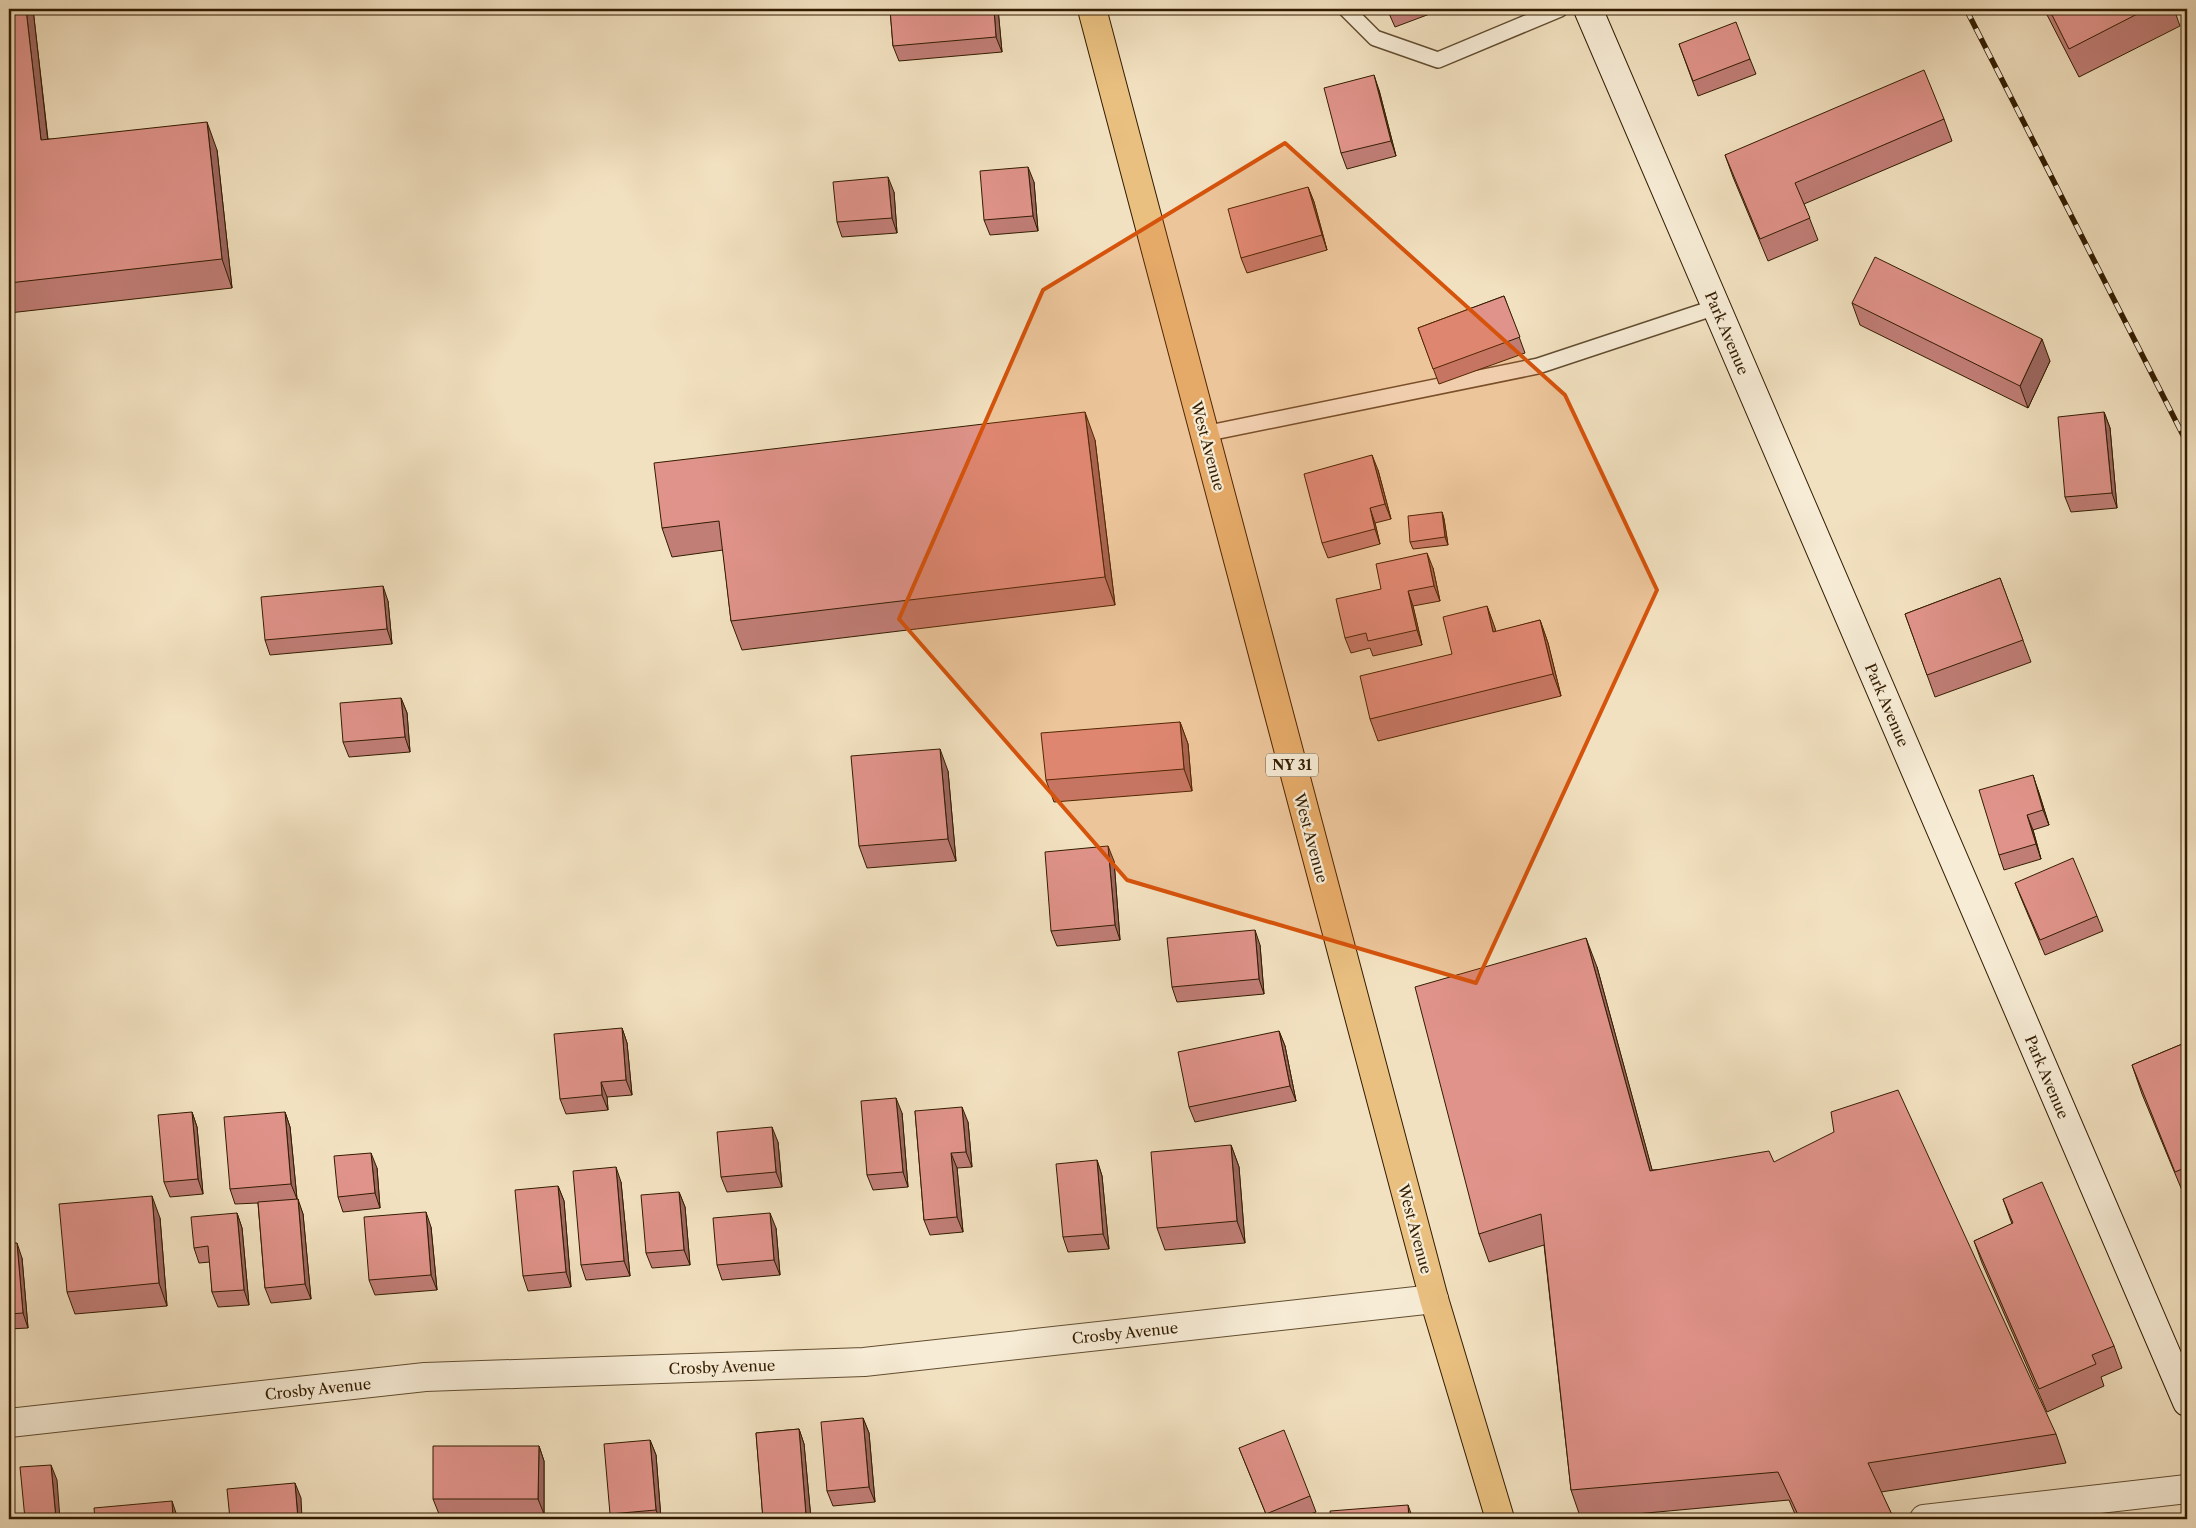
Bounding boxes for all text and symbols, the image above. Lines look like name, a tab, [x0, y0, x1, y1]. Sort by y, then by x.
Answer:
street label: Park Avenue	[1701, 288, 1753, 378]
street label: West Avenue	[1187, 398, 1229, 493]
street label: Park Avenue	[1861, 660, 1913, 750]
road number: NY 31	[1266, 754, 1318, 776]
street label: West Avenue	[1290, 790, 1332, 885]
street label: Park Avenue	[2021, 1032, 2073, 1122]
street label: West Avenue	[1394, 1181, 1436, 1276]
street label: Crosby Avenue	[1071, 1318, 1179, 1348]
street label: Crosby Avenue	[668, 1356, 776, 1378]
street label: Crosby Avenue	[264, 1374, 372, 1404]

